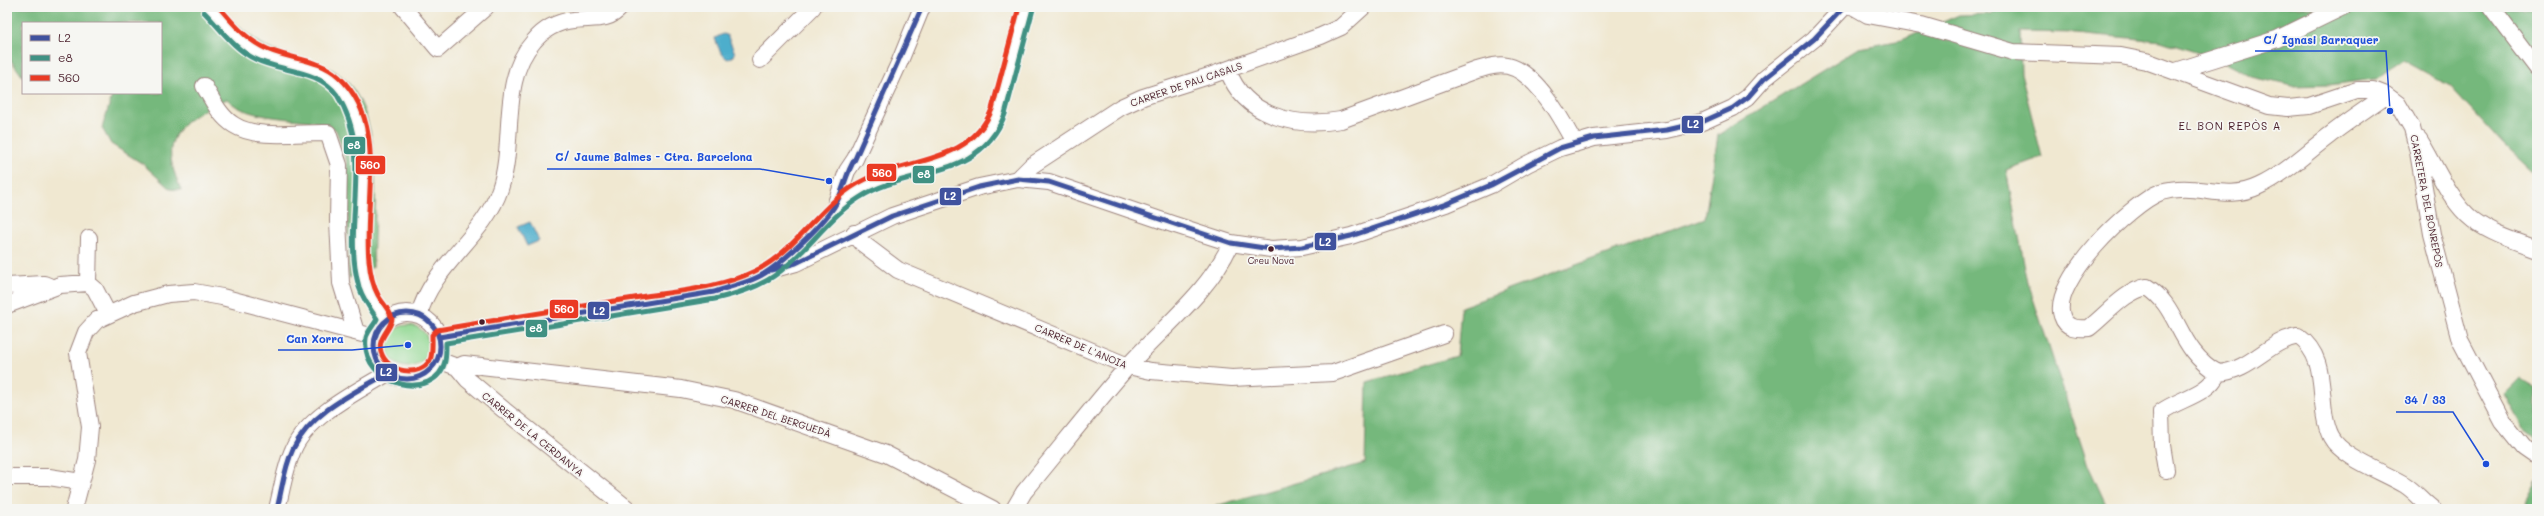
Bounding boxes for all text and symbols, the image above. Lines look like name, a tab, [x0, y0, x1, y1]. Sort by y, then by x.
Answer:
legend	[22, 22, 162, 94]
callout: C/ Ignasi Barraquer	[2255, 28, 2386, 51]
text: L2	[58, 29, 71, 45]
text: C/ Ignasi Barraquer	[2263, 32, 2379, 47]
text: e8	[58, 49, 73, 65]
street label: CARRER DE PAU CASALS	[1128, 58, 1244, 110]
text: 560	[58, 69, 80, 85]
line badge: L2	[1681, 115, 1704, 134]
text: L2	[1687, 116, 1699, 131]
district label: EL BON REPÒS A	[2179, 118, 2281, 133]
street label: CARRETERA DEL BONREPÒS	[2407, 133, 2447, 269]
line badge: e8	[343, 136, 366, 155]
text: e8	[347, 137, 361, 152]
callout: C/ Jaume Balmes - Ctra. Barcelona	[547, 146, 760, 169]
text: C/ Jaume Balmes - Ctra. Barcelona	[555, 149, 753, 164]
line badge: 560	[355, 155, 386, 175]
text: 560	[360, 157, 380, 172]
line badge: 560	[866, 163, 897, 182]
text: 560	[872, 165, 892, 180]
line badge: e8	[912, 165, 935, 184]
text: e8	[917, 166, 931, 181]
line badge: L2	[939, 187, 962, 206]
text: L2	[944, 188, 956, 203]
line badge: L2	[1314, 232, 1337, 251]
text: L2	[1319, 234, 1331, 249]
marker: Creu Nova	[1266, 244, 1276, 254]
place label: Creu Nova	[1248, 255, 1295, 266]
line badge: 560	[549, 299, 579, 319]
text: 560	[554, 301, 574, 316]
line badge: L2	[587, 301, 610, 320]
text: L2	[593, 303, 605, 318]
unlabelled marker	[477, 317, 487, 327]
line badge: e8	[525, 319, 548, 338]
text: e8	[529, 320, 543, 335]
street label: CARRER DE L'ANOIA	[1033, 320, 1129, 372]
callout: Can Xorra	[278, 327, 352, 350]
text: Can Xorra	[286, 331, 344, 346]
line badge: L2	[375, 363, 398, 382]
text: L2	[380, 364, 392, 379]
street label: CARRER DE LA CERDANYA	[479, 388, 587, 480]
callout: 34 / 33	[2396, 389, 2453, 412]
street label: CARRER DEL BERGUEDÀ	[719, 392, 833, 440]
text: 34 / 33	[2404, 392, 2446, 407]

